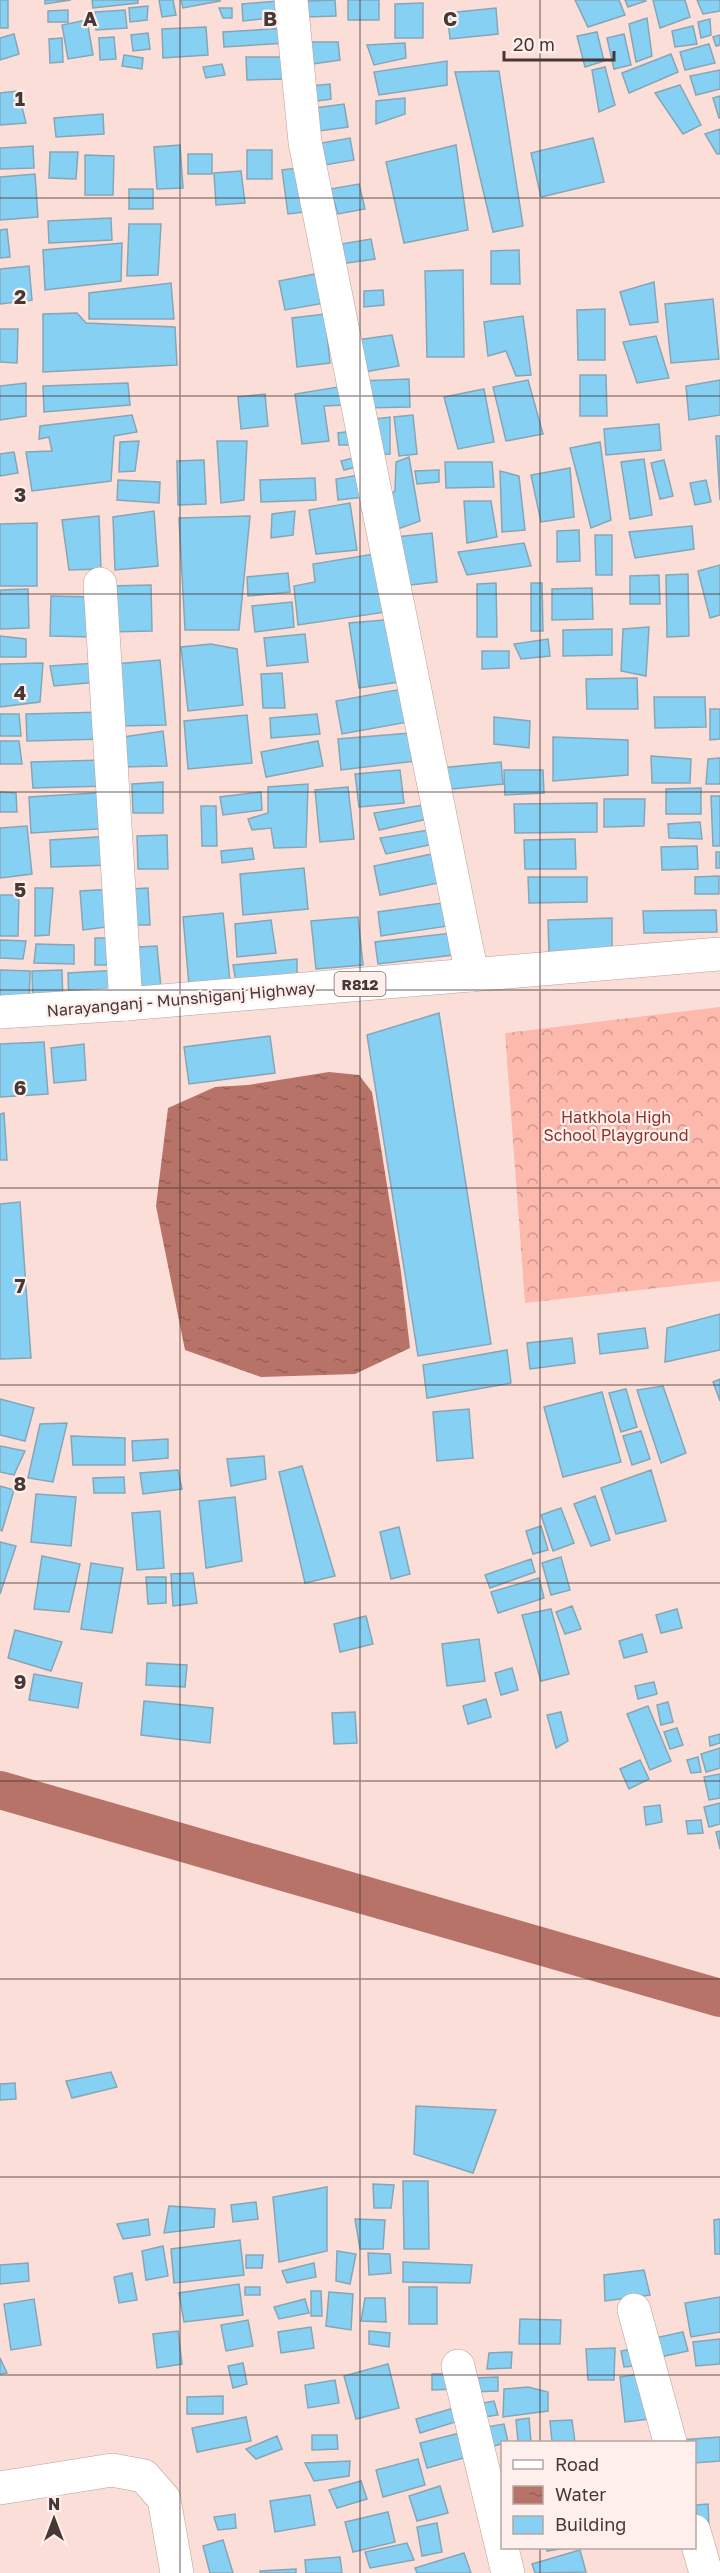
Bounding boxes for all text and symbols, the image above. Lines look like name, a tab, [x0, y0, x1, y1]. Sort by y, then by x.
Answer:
text: A	[83, 6, 97, 30]
text: B	[263, 6, 277, 30]
text: C	[443, 6, 457, 30]
scale bar	[504, 24, 614, 62]
text: 20 m	[513, 33, 555, 55]
text: 1	[15, 86, 25, 110]
text: 2	[14, 284, 26, 308]
text: 3	[14, 482, 26, 506]
text: 4	[14, 680, 26, 704]
text: 5	[14, 877, 26, 901]
road number: R812	[334, 972, 386, 996]
street label: Narayanganj - Munshiganj Highway	[46, 977, 316, 1021]
text: 6	[14, 1075, 26, 1099]
park label: Hatkhola High School Playground	[544, 1107, 688, 1145]
text: 7	[15, 1273, 26, 1297]
text: 8	[14, 1471, 26, 1495]
text: 9	[14, 1669, 26, 1693]
legend	[501, 2441, 696, 2549]
text: Road	[555, 2453, 599, 2475]
text: Water	[555, 2483, 606, 2505]
north arrow	[24, 2489, 84, 2549]
text: N	[48, 2494, 60, 2514]
text: Building	[555, 2513, 626, 2535]

